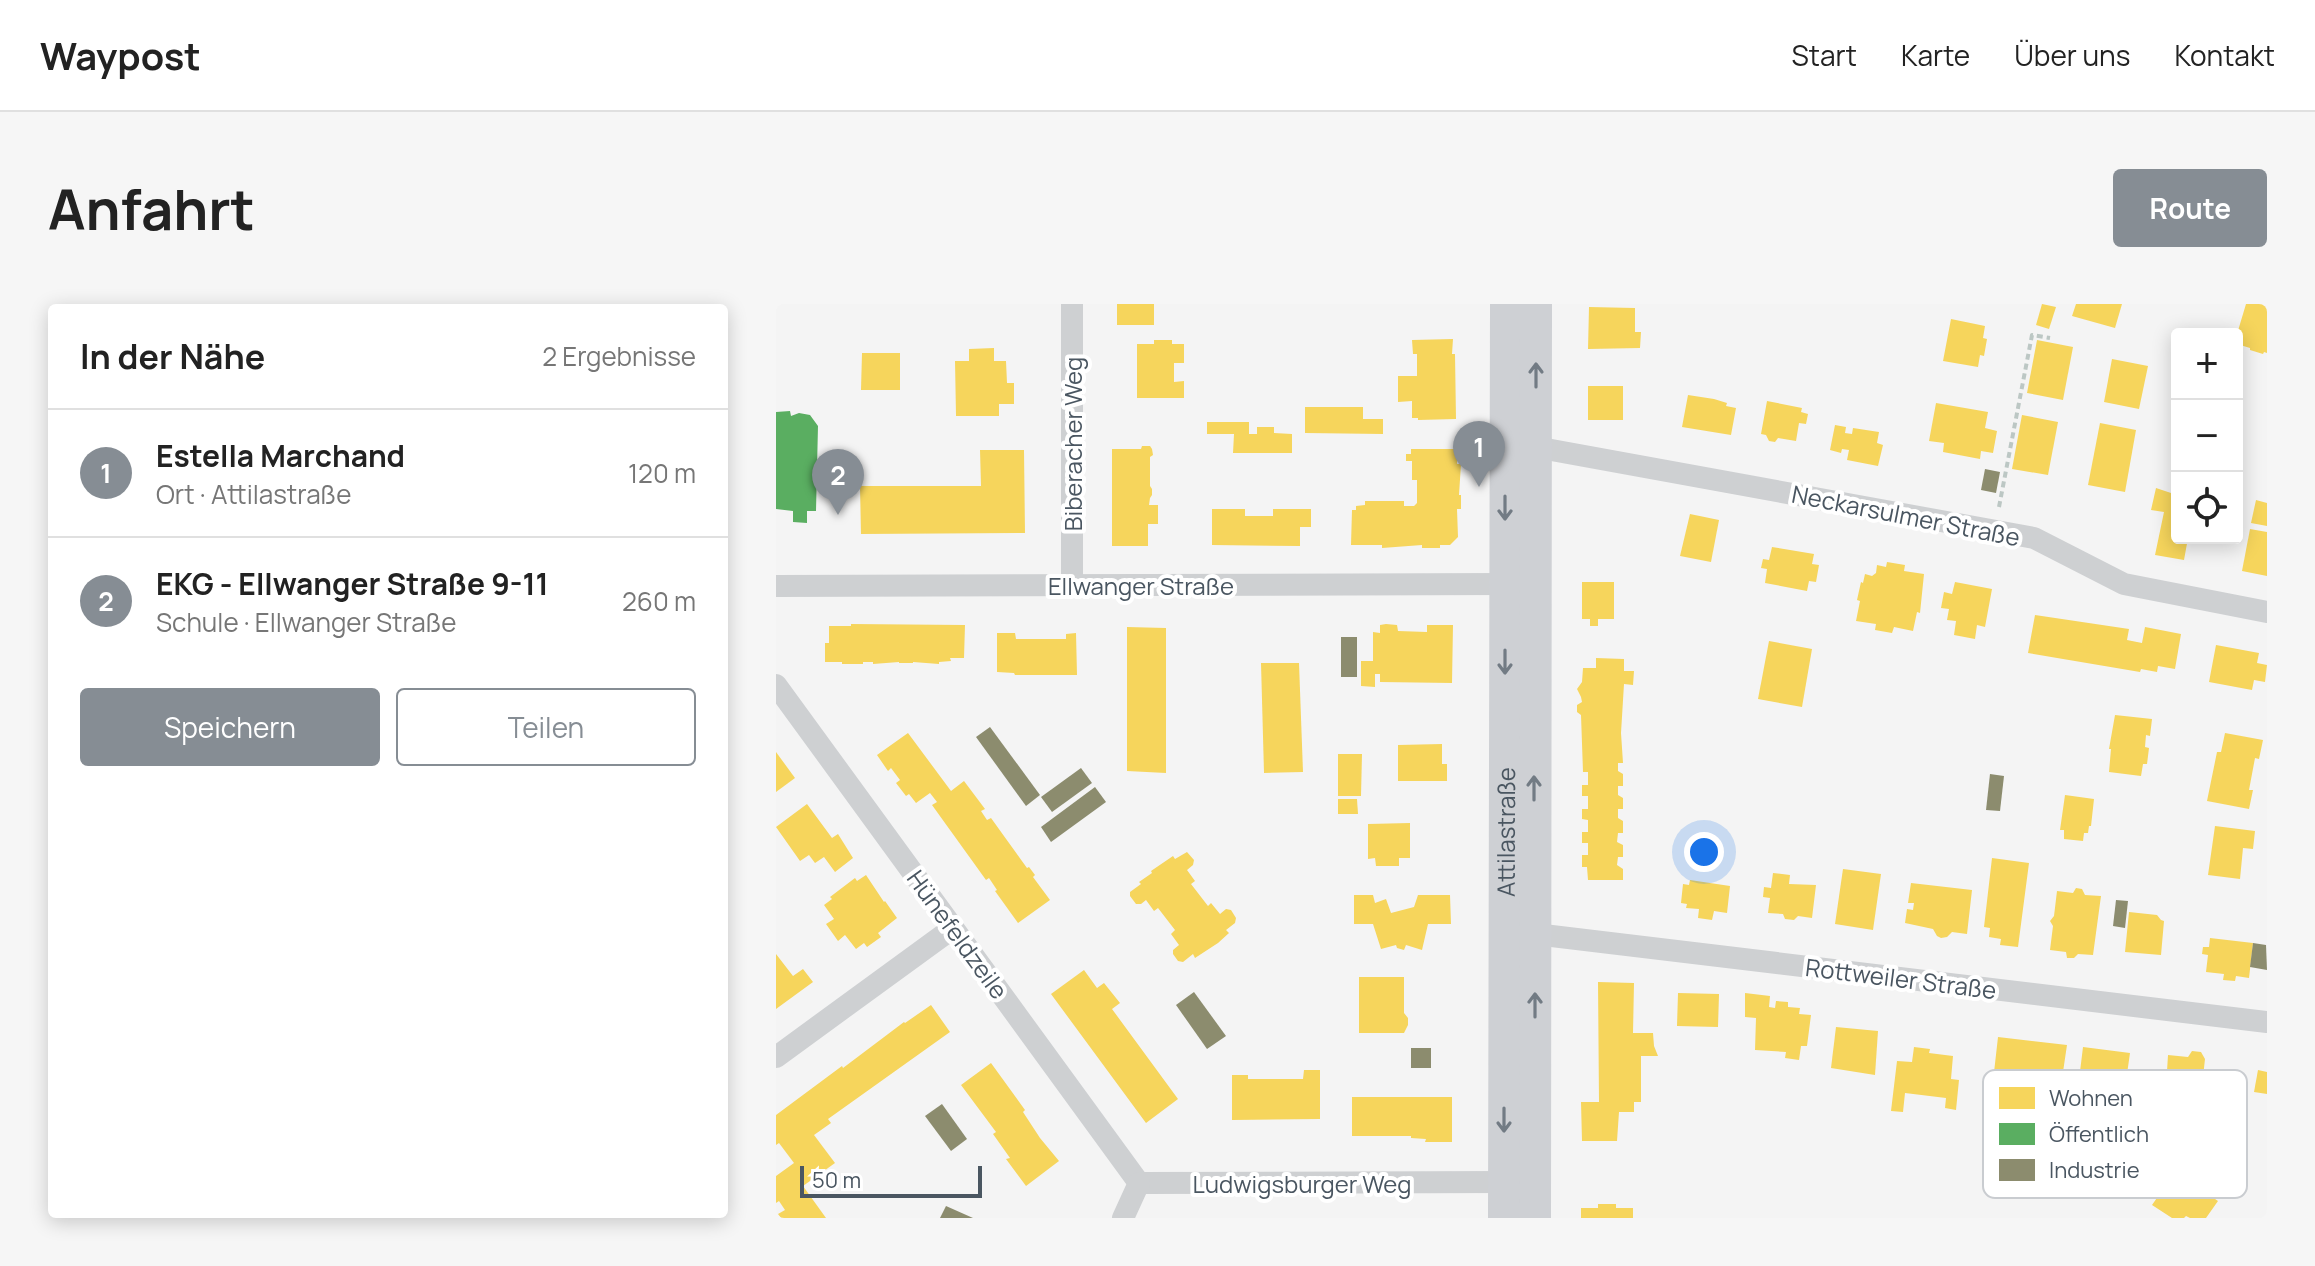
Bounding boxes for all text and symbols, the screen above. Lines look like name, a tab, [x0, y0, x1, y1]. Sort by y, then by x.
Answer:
text: Waypost	[40, 29, 201, 81]
text: Start	[1792, 36, 1857, 74]
text: Karte	[1901, 36, 1970, 74]
text: Über uns	[2014, 36, 2130, 74]
text: Kontakt	[2174, 36, 2275, 74]
button: Route	[2113, 169, 2267, 247]
text: Anfahrt	[48, 170, 255, 247]
map controls	[2171, 328, 2243, 544]
button: +	[2171, 328, 2243, 400]
text: In der Nähe	[80, 333, 265, 379]
text: 2 Ergebnisse	[542, 338, 696, 374]
street label: Biberacher Weg	[1056, 357, 1089, 531]
one-way arrow	[1528, 362, 1544, 389]
button: −	[2171, 400, 2243, 472]
pin: 1	[1453, 421, 1505, 487]
text: Estella Marchand	[156, 435, 405, 476]
pin: 2	[812, 449, 864, 515]
text: 1	[100, 455, 112, 491]
text: 120 m	[628, 455, 696, 491]
button: locate	[2171, 472, 2243, 544]
text: Ort · Attilastraße	[156, 476, 351, 512]
street label: Neckarsulmer Straße	[1789, 477, 2023, 553]
one-way arrow	[1497, 494, 1513, 521]
text: EKG - Ellwanger Straße 9-11	[156, 563, 549, 604]
street label: Ellwanger Straße	[1048, 569, 1234, 602]
text: 2	[98, 583, 114, 619]
text: 260 m	[622, 583, 696, 619]
text: Schule · Ellwanger Straße	[156, 604, 457, 640]
one-way arrow	[1497, 648, 1513, 675]
button: Speichern	[80, 688, 380, 766]
button: Teilen	[396, 688, 696, 766]
street label: Attilastraße	[1488, 767, 1521, 897]
one-way arrow	[1526, 775, 1542, 802]
your location	[1684, 832, 1724, 872]
street label: Hünefeldzeile	[900, 863, 1016, 1005]
street label: Rottweiler Straße	[1804, 950, 1998, 1006]
one-way arrow	[1527, 992, 1543, 1019]
legend	[1983, 1070, 2247, 1198]
text: Wohnen	[2049, 1083, 2133, 1113]
one-way arrow	[1496, 1106, 1512, 1133]
text: Öffentlich	[2049, 1119, 2149, 1149]
text: Industrie	[2049, 1155, 2140, 1185]
scale bar	[800, 1162, 982, 1198]
text: 50 m	[812, 1165, 861, 1195]
street label: Ludwigsburger Weg	[1192, 1167, 1412, 1200]

